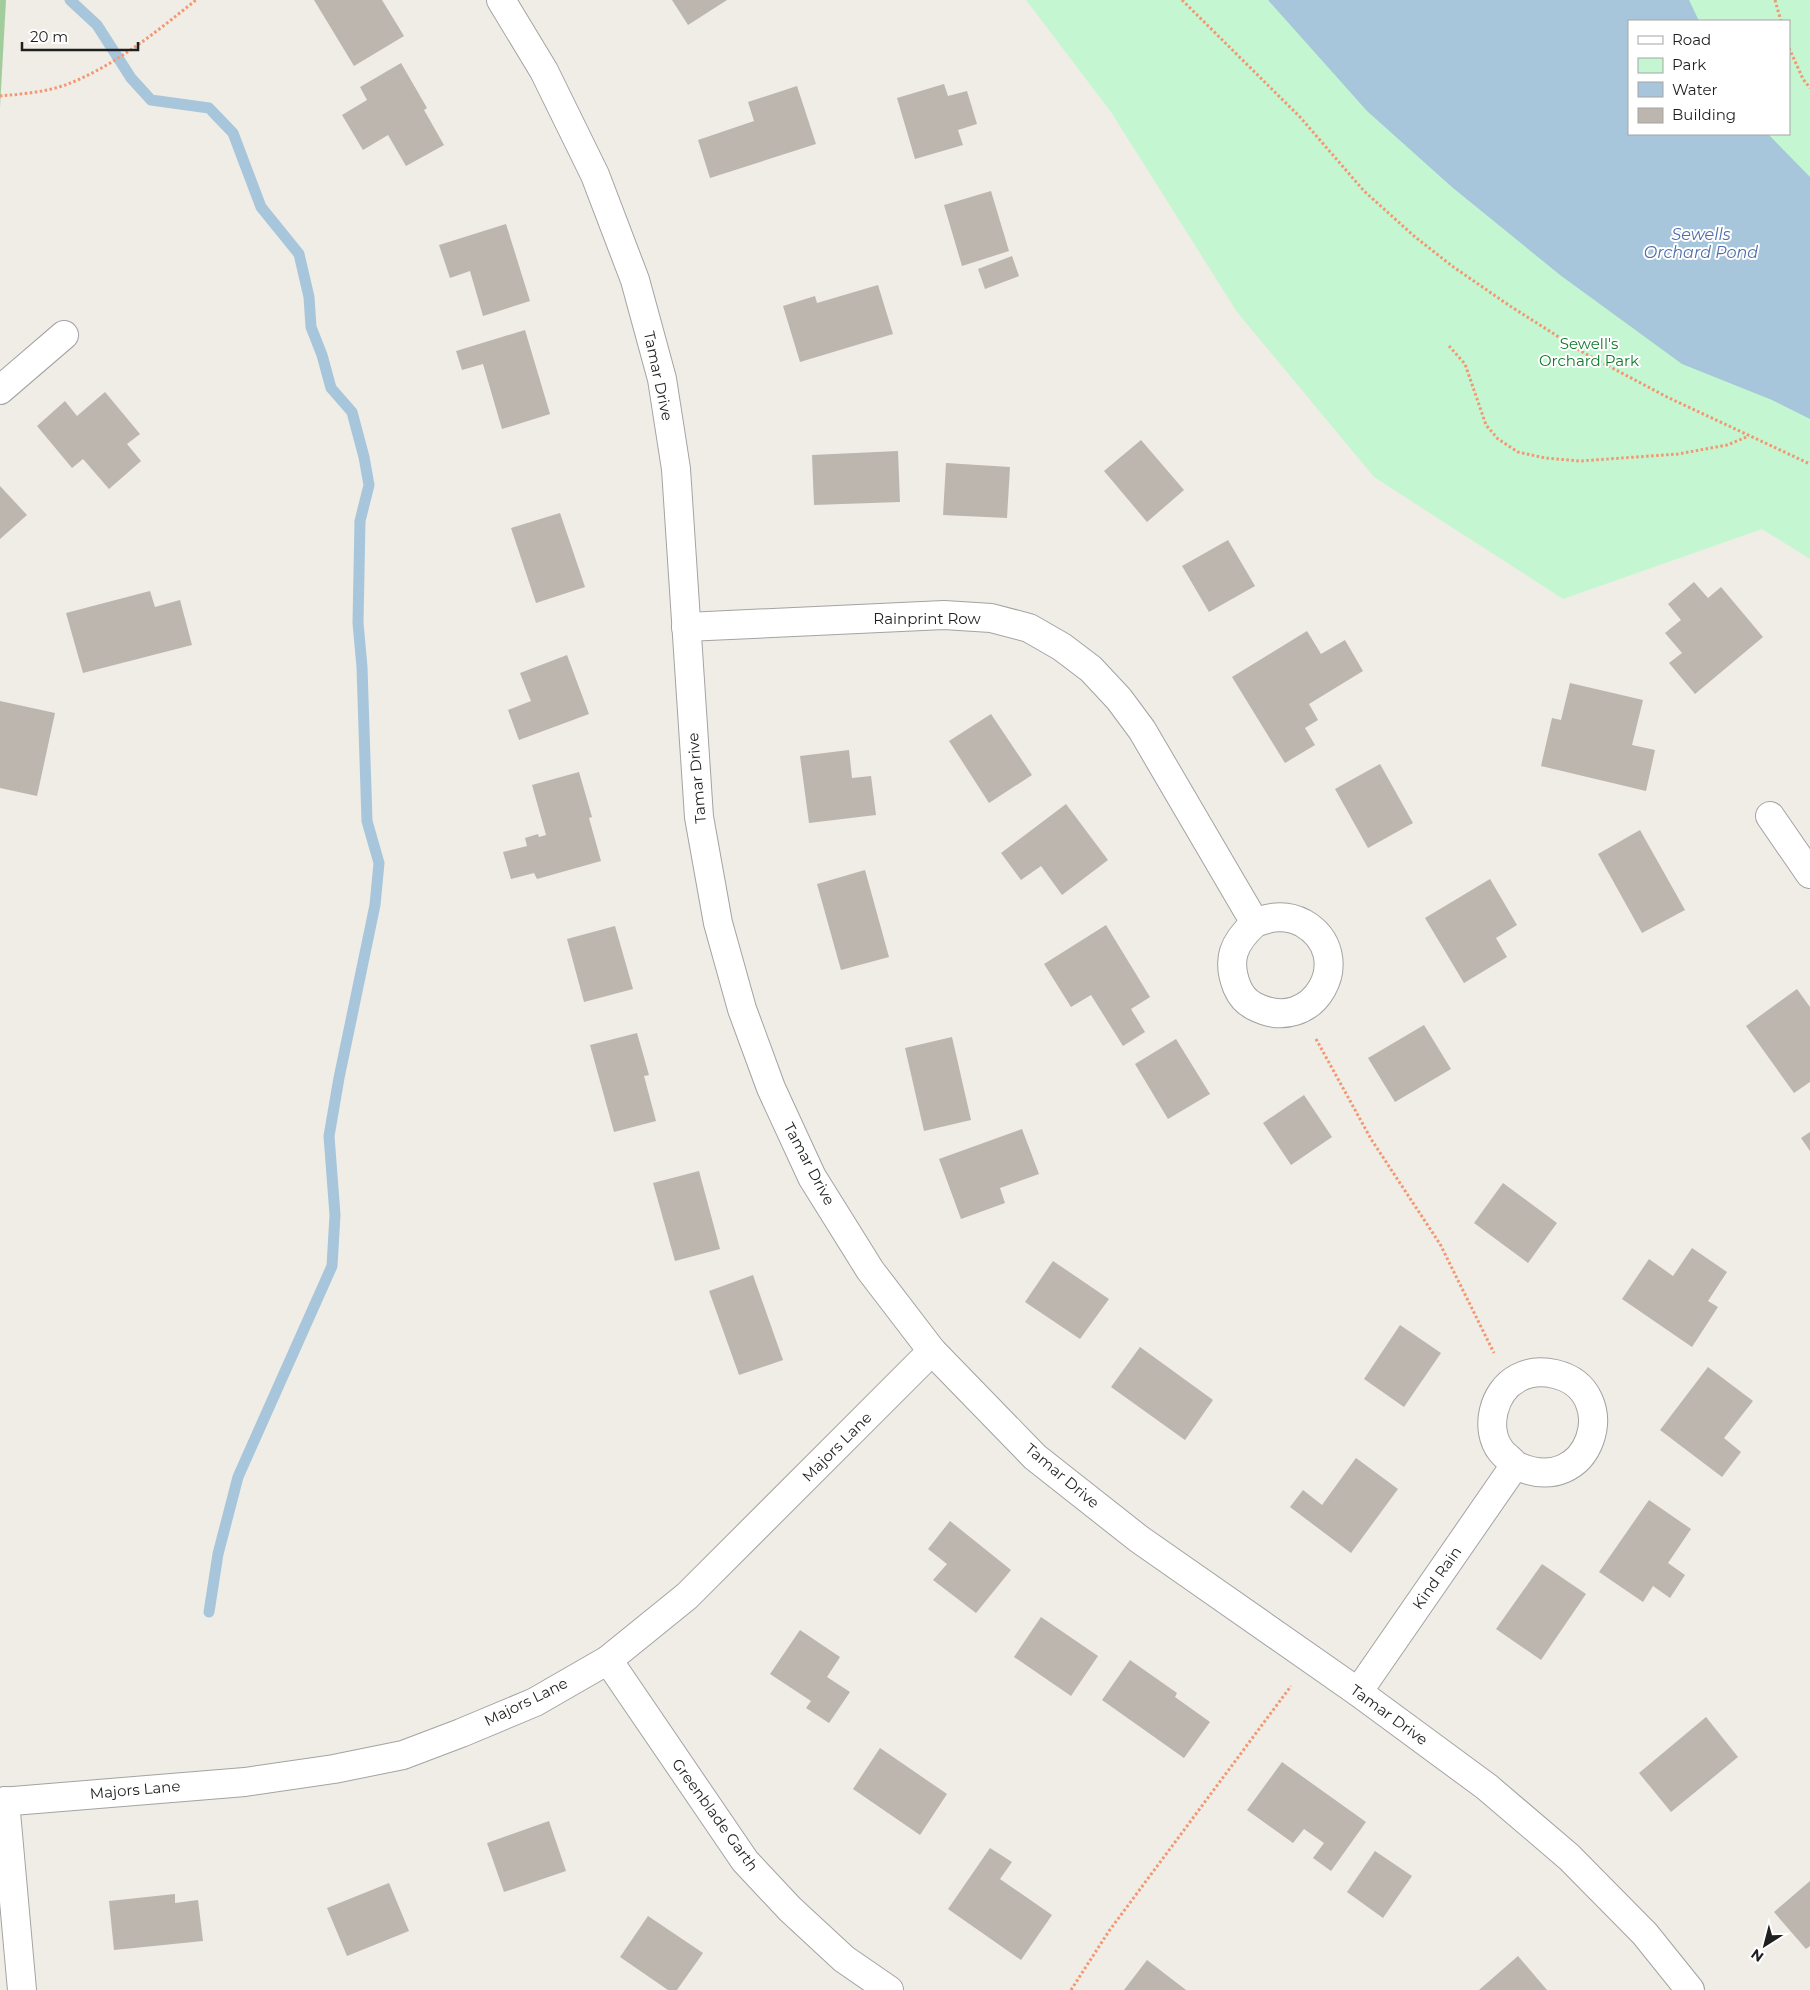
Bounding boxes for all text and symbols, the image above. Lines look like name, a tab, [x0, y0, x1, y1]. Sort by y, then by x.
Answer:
scale bar	[22, 20, 139, 52]
legend	[1628, 20, 1790, 135]
text: 20 m	[30, 27, 68, 46]
text: Road	[1672, 30, 1711, 49]
text: Park	[1672, 55, 1706, 74]
text: Water	[1672, 80, 1718, 99]
text: Building	[1672, 105, 1736, 124]
water label: Sewells Orchard Pond	[1644, 225, 1758, 262]
street label: Tamar Drive	[640, 329, 677, 422]
park label: Sewell's Orchard Park	[1539, 334, 1639, 370]
street label: Rainprint Row	[873, 609, 981, 628]
street label: Tamar Drive	[683, 732, 710, 824]
street label: Tamar Drive	[780, 1119, 839, 1208]
street label: Majors Lane	[798, 1408, 875, 1485]
street label: Tamar Drive	[1021, 1439, 1103, 1512]
street label: Kind Rain	[1408, 1542, 1465, 1613]
street label: Majors Lane	[481, 1673, 571, 1730]
street label: Tamar Drive	[1347, 1680, 1432, 1749]
street label: Greenblade Garth	[668, 1755, 763, 1875]
street label: Majors Lane	[89, 1776, 181, 1803]
north arrow	[1740, 1920, 1790, 1970]
text: N	[1747, 1945, 1767, 1966]

